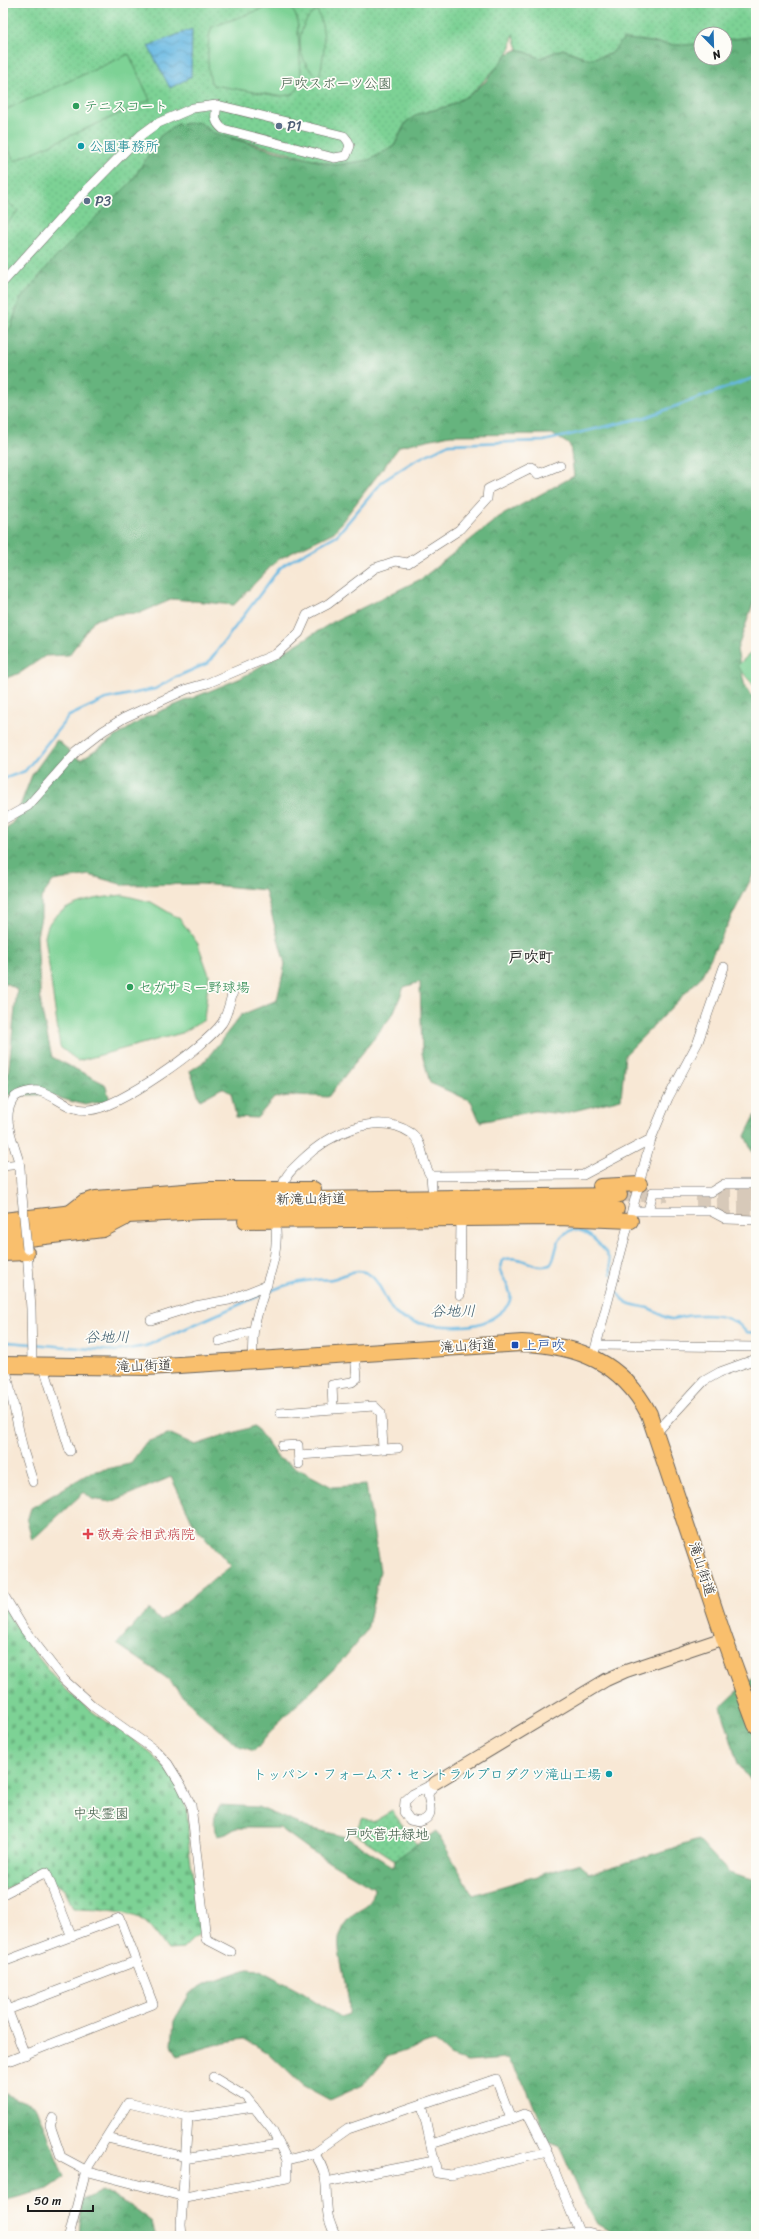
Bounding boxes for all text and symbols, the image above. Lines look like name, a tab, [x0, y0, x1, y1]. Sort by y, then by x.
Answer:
north arrow	[693, 26, 733, 66]
text: N	[709, 44, 725, 65]
park label: 戸吹スポーツ公園	[280, 71, 392, 96]
place label: テニスコート	[84, 94, 168, 119]
marker: テニスコート	[71, 101, 81, 111]
place label: P1	[287, 114, 302, 139]
marker: P1	[274, 121, 284, 131]
place label: 公園事務所	[89, 134, 159, 159]
marker: 公園事務所	[76, 141, 86, 151]
place label: P3	[95, 189, 111, 214]
marker: P3	[82, 196, 92, 206]
district label: 戸吹町	[508, 944, 554, 970]
place label: セガサミー野球場	[138, 975, 250, 1000]
marker: セガサミー野球場	[125, 982, 135, 992]
street label: 新滝山街道	[276, 1186, 346, 1212]
water label: 谷地川	[430, 1298, 476, 1324]
water label: 谷地川	[84, 1324, 130, 1350]
street label: 滝山街道	[439, 1332, 497, 1360]
place label: 上戸吹	[523, 1333, 565, 1358]
marker: 上戸吹	[510, 1340, 520, 1350]
street label: 滝山街道	[116, 1353, 172, 1379]
place label: 敬寿会相武病院	[97, 1522, 195, 1547]
marker: 敬寿会相武病院	[82, 1528, 94, 1540]
street label: 滝山街道	[681, 1539, 723, 1599]
place label: トッパン・フォームズ・セントラルプロダクツ滝山工場	[253, 1762, 601, 1787]
marker: トッパン・フォームズ・セントラルプロダクツ滝山工場	[604, 1769, 614, 1779]
park label: 中央霊園	[73, 1801, 129, 1826]
park label: 戸吹菅井緑地	[345, 1822, 429, 1847]
scale bar	[28, 2187, 93, 2213]
text: 50 m	[34, 2190, 61, 2212]

